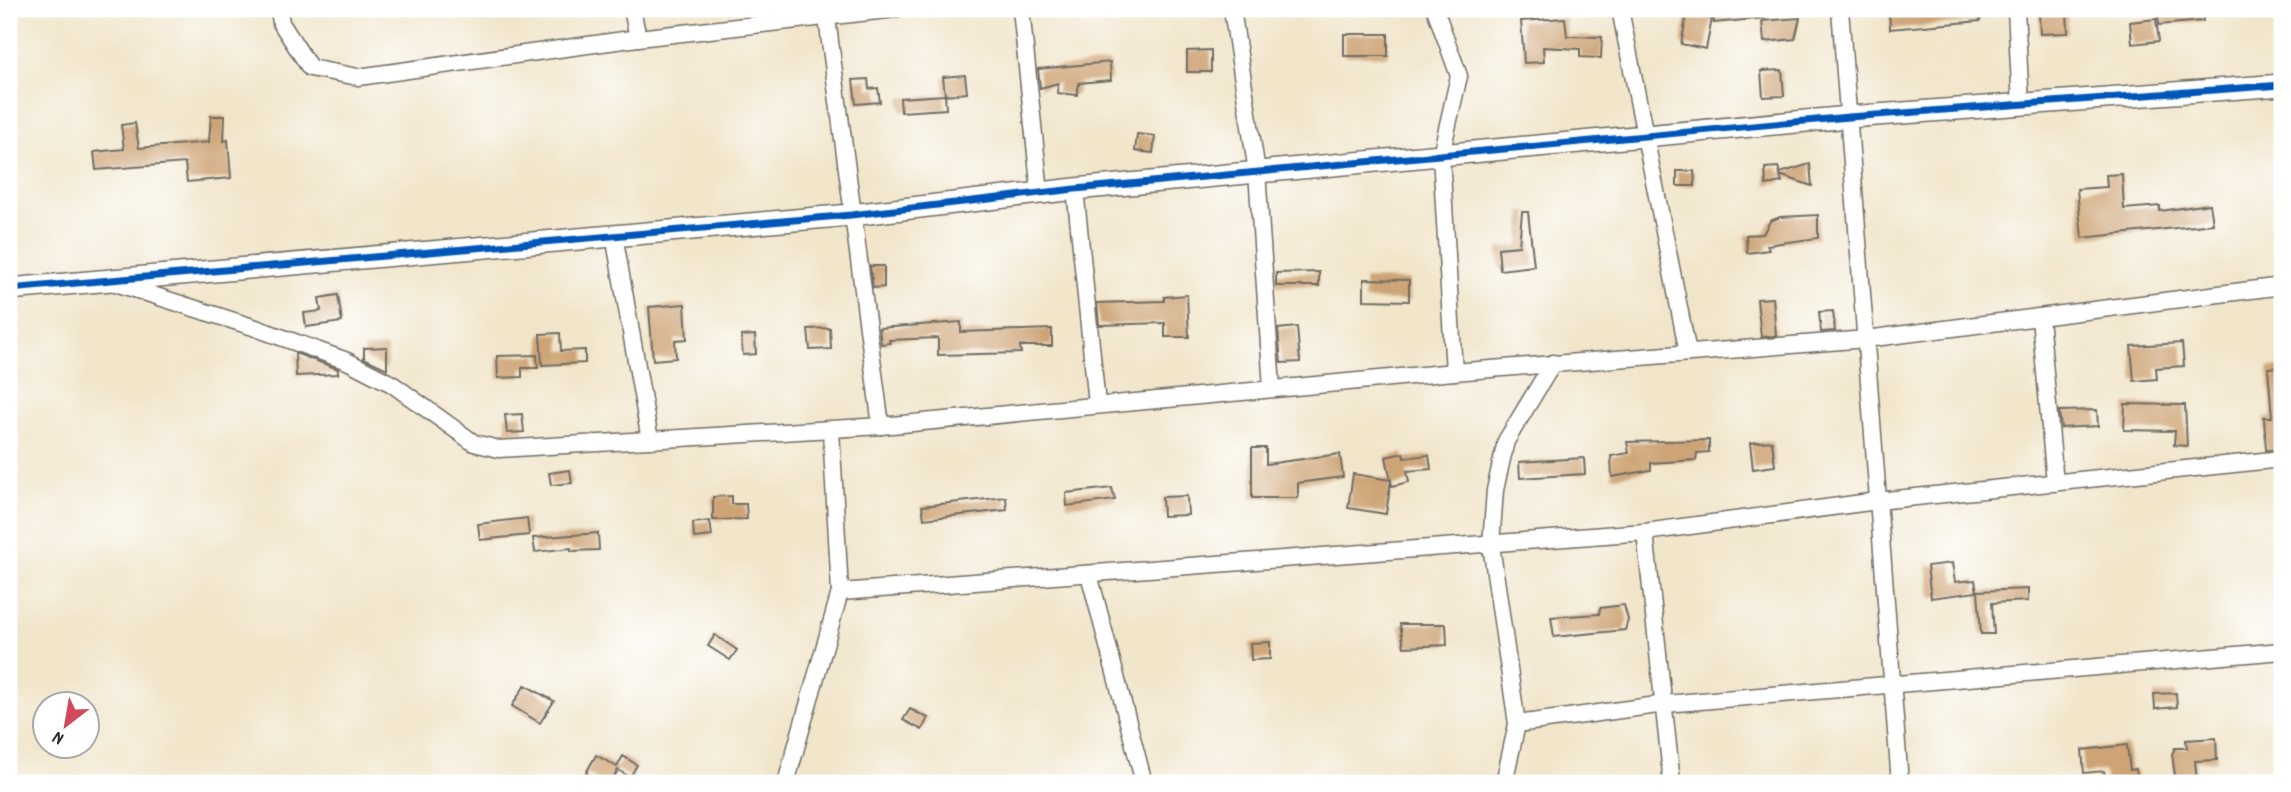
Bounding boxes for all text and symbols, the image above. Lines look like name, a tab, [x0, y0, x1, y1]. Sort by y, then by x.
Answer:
north arrow	[32, 690, 102, 760]
text: N	[48, 723, 70, 751]

